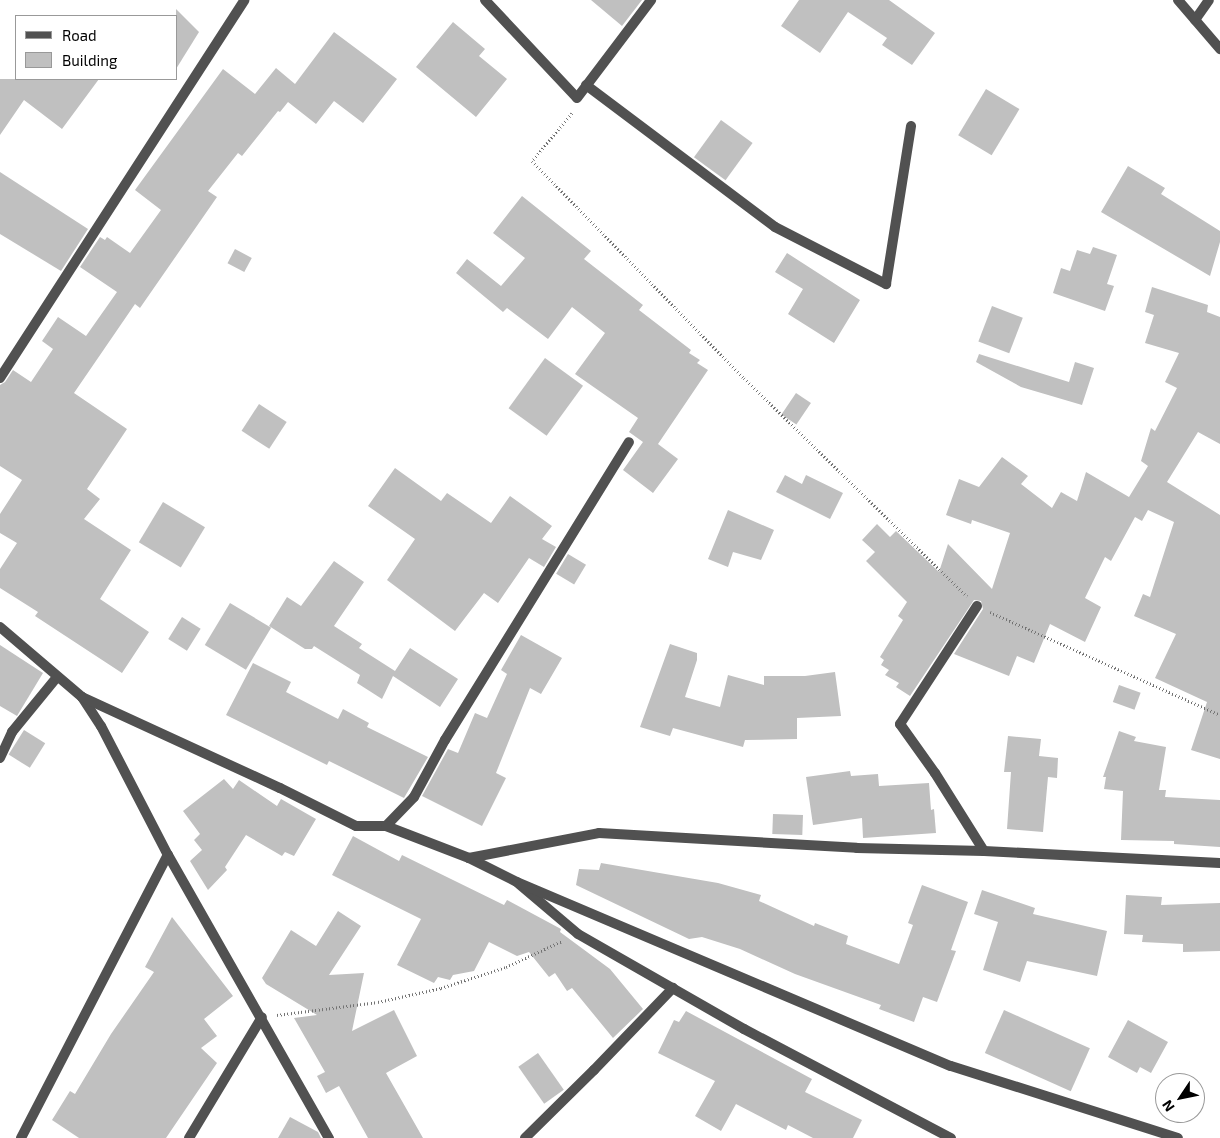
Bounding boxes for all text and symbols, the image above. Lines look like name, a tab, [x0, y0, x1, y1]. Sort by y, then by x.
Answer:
legend	[15, 15, 178, 80]
text: Road	[62, 26, 97, 44]
text: Building	[62, 51, 117, 69]
north arrow	[1155, 1073, 1205, 1123]
text: N	[1158, 1097, 1178, 1115]

